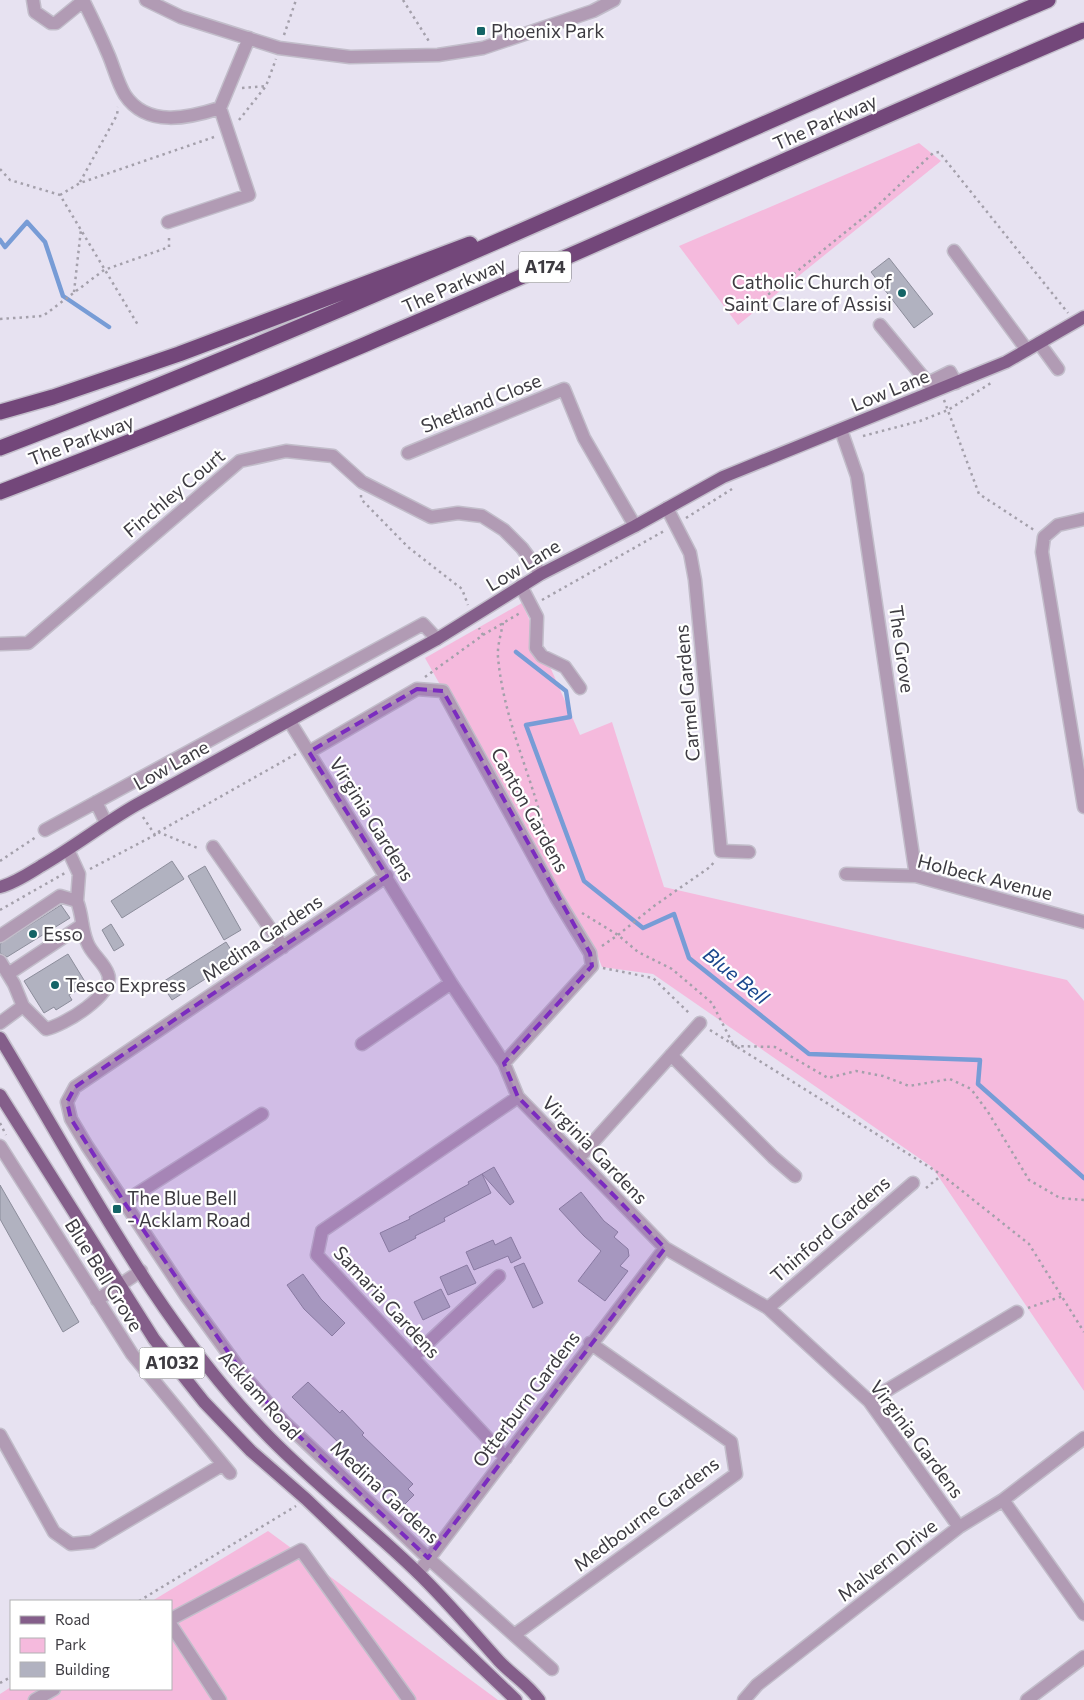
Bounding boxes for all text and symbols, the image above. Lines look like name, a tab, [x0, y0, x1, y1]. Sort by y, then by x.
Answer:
place label: Phoenix Park	[491, 19, 604, 42]
marker: Phoenix Park	[475, 25, 487, 37]
street label: The Parkway	[769, 88, 880, 155]
street label: The Parkway	[398, 251, 509, 318]
road number: A174	[519, 252, 571, 282]
place label: Catholic Church of Saint Clare of Assisi	[724, 270, 892, 315]
marker: Catholic Church of Saint Clare of Assisi	[896, 287, 908, 299]
street label: Low Lane	[847, 363, 932, 416]
street label: Shetland Close	[417, 368, 544, 437]
street label: The Parkway	[25, 409, 137, 470]
street label: Finchley Court	[118, 443, 229, 542]
street label: Low Lane	[481, 533, 564, 596]
street label: The Grove	[885, 604, 920, 694]
street label: Carmel Gardens	[669, 624, 704, 762]
street label: Low Lane	[129, 735, 212, 795]
street label: Canton Gardens	[487, 743, 574, 876]
street label: Virginia Gardens	[325, 753, 420, 885]
street label: Holbeck Avenue	[915, 849, 1055, 904]
street label: Medina Gardens	[197, 889, 326, 986]
place label: Esso	[43, 922, 83, 945]
marker: Esso	[27, 928, 39, 940]
water label: Blue Bell	[699, 942, 775, 1009]
place label: Tesco Express	[65, 973, 186, 996]
marker: Tesco Express	[49, 979, 61, 991]
street label: Virginia Gardens	[538, 1091, 653, 1209]
street label: Thinford Gardens	[765, 1170, 894, 1287]
place label: The Blue Bell - Acklam Road	[127, 1186, 250, 1231]
marker: The Blue Bell - Acklam Road	[111, 1203, 123, 1215]
street label: Blue Bell Grove	[61, 1214, 148, 1335]
street label: Samaria Gardens	[329, 1241, 445, 1363]
street label: Otterburn Gardens	[467, 1326, 584, 1471]
street label: Acklam Road	[214, 1345, 306, 1444]
road number: A1032	[140, 1348, 204, 1379]
street label: Virginia Gardens	[866, 1375, 969, 1502]
street label: Medina Gardens	[326, 1435, 444, 1548]
street label: Medbourne Gardens	[568, 1451, 723, 1576]
street label: Malvern Drive	[832, 1514, 941, 1606]
legend	[10, 1600, 172, 1690]
text: Road	[55, 1610, 90, 1628]
text: Park	[55, 1635, 86, 1653]
text: Building	[55, 1660, 110, 1678]

